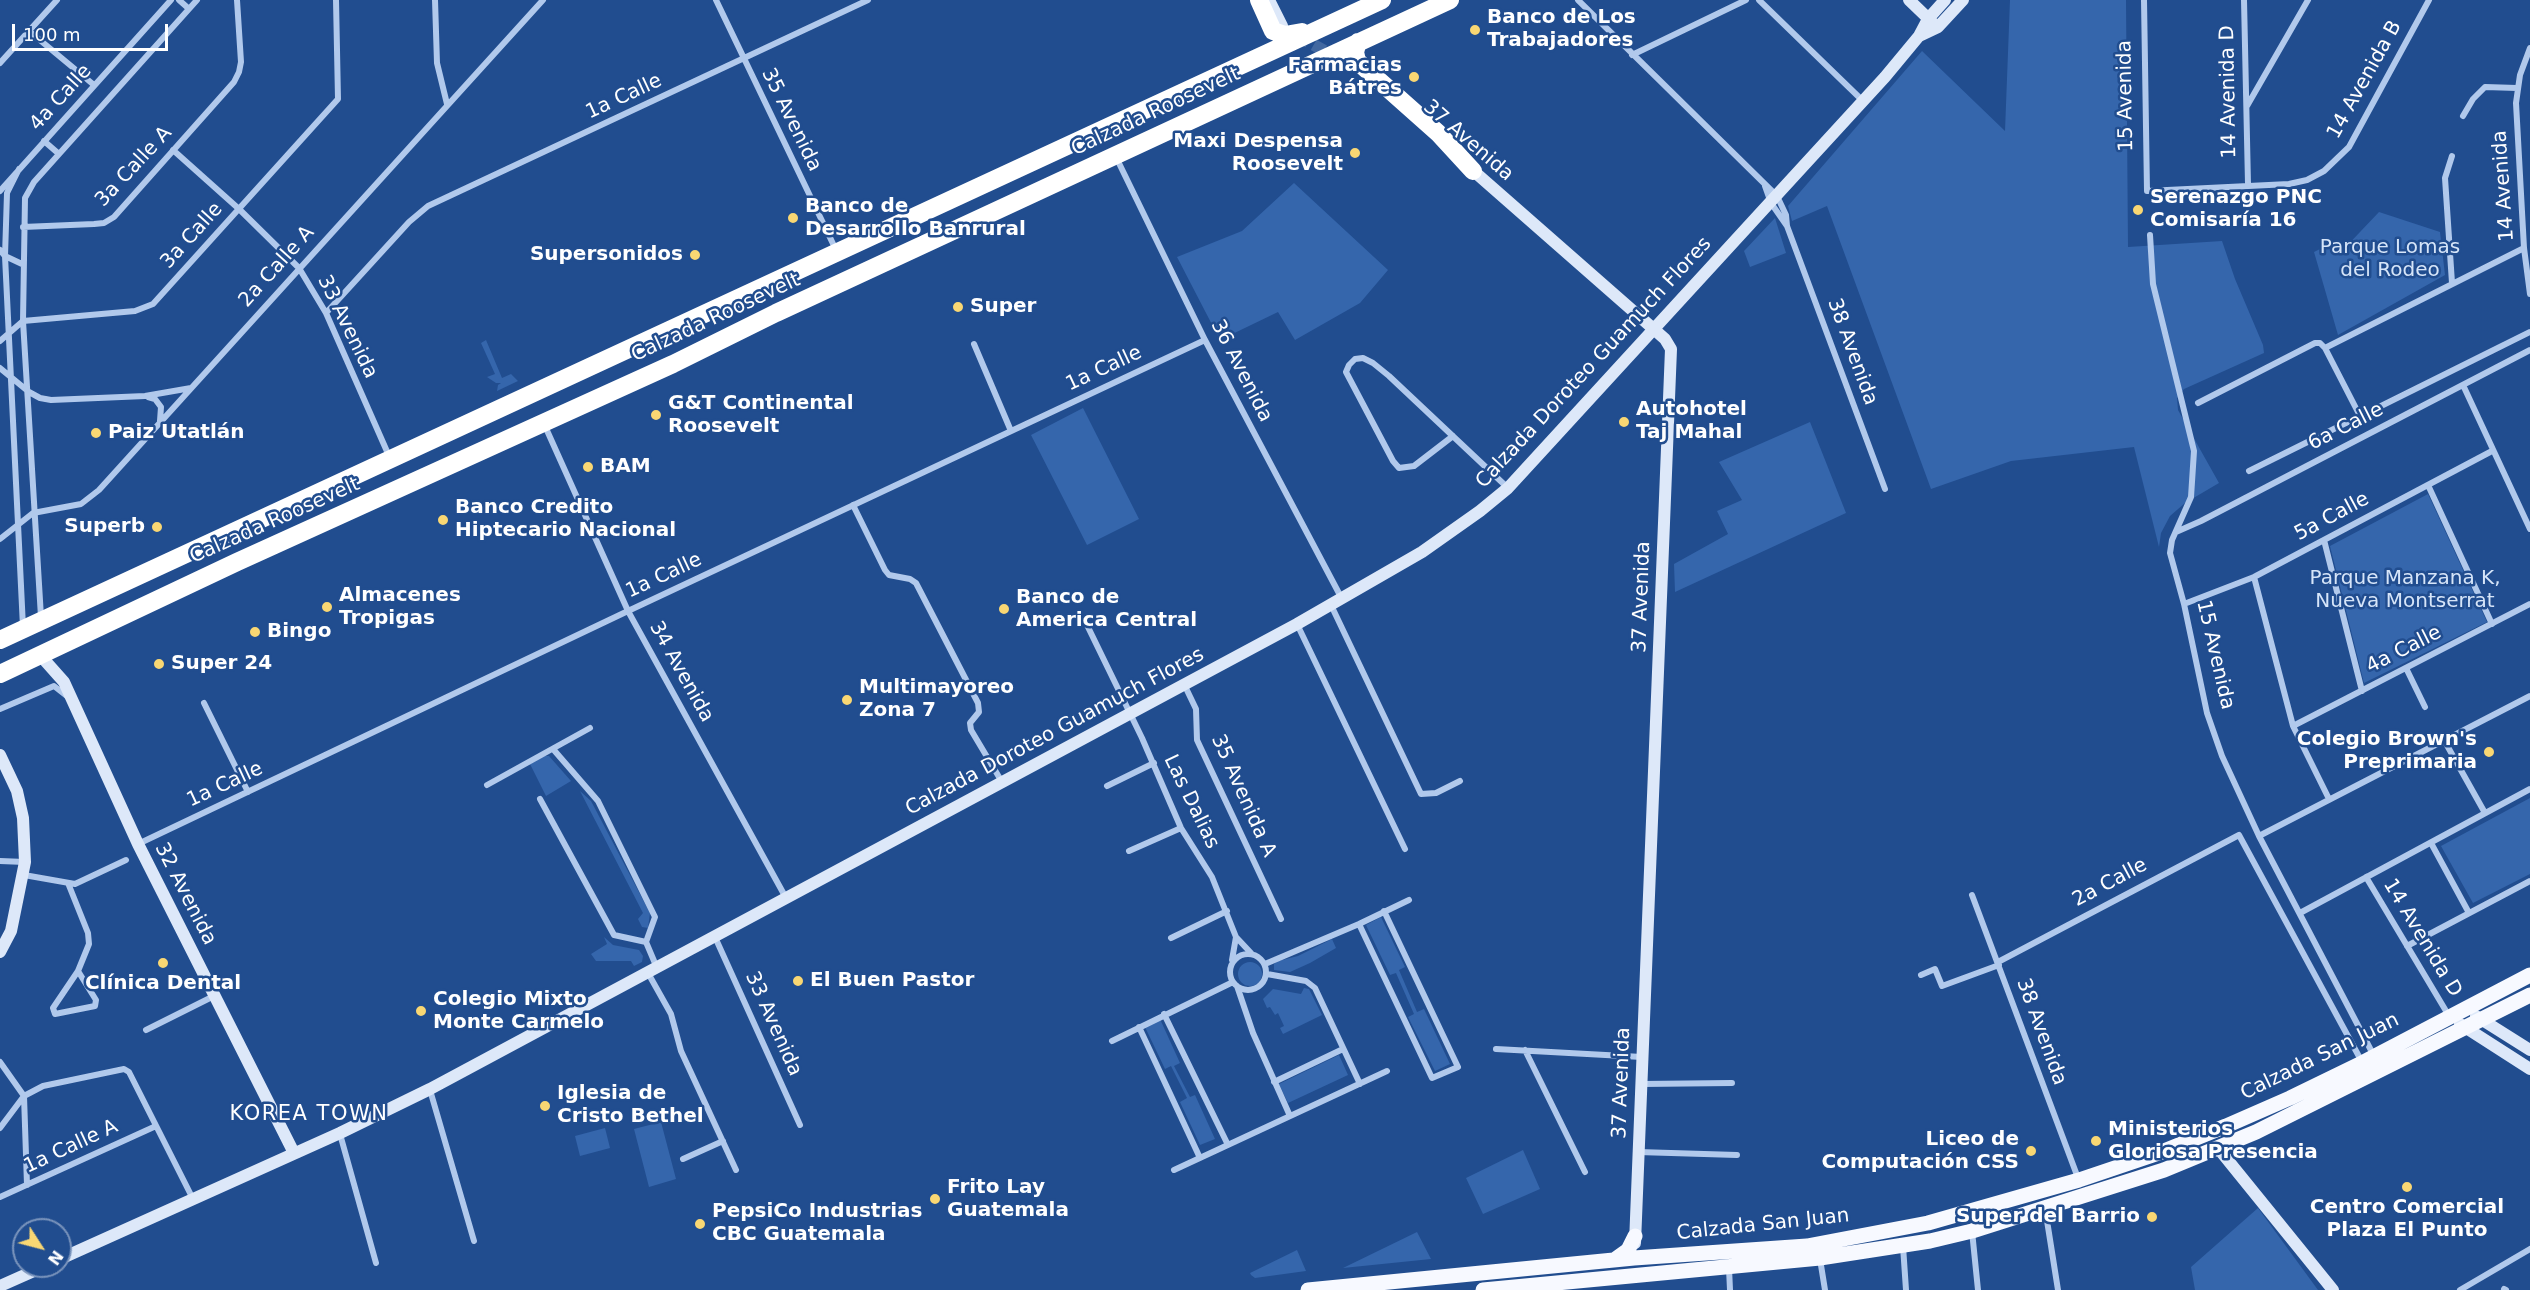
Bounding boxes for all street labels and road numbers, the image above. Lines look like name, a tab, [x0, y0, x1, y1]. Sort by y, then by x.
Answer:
street label: 14 Avenida B	[2323, 17, 2407, 143]
street label: 14 Avenida D	[2216, 25, 2242, 159]
street label: 15 Avenida	[2113, 40, 2139, 152]
street label: 4a Calle	[25, 60, 97, 136]
street label: Calzada Roosevelt	[1068, 62, 1244, 162]
street label: 35 Avenida	[756, 65, 826, 175]
street label: 1a Calle	[582, 69, 666, 125]
street label: 37 Avenida	[1418, 95, 1518, 187]
street label: 3a Calle A	[91, 122, 177, 212]
street label: 14 Avenida	[2488, 129, 2520, 243]
street label: 3a Calle	[156, 198, 228, 274]
street label: 2a Calle A	[234, 221, 320, 313]
street label: Calzada Doroteo Guamuch Flores	[1471, 232, 1717, 494]
street label: Calzada Roosevelt	[628, 268, 804, 368]
street label: 33 Avenida	[312, 272, 382, 382]
street label: 38 Avenida	[1822, 295, 1882, 409]
street label: 36 Avenida	[1205, 316, 1277, 426]
street label: 1a Calle	[1062, 341, 1146, 397]
street label: 6a Calle	[2304, 398, 2388, 456]
street label: Calzada Roosevelt	[186, 473, 364, 569]
street label: 5a Calle	[2291, 487, 2373, 547]
street label: 37 Avenida	[1628, 541, 1656, 653]
street label: 1a Calle	[622, 548, 706, 604]
street label: 15 Avenida	[2191, 598, 2239, 712]
street label: 34 Avenida	[643, 617, 719, 727]
street label: 4a Calle	[2362, 621, 2446, 679]
street label: Calzada Doroteo Guamuch Flores	[902, 643, 1208, 821]
street label: 35 Avenida A	[1205, 731, 1281, 861]
street label: Las Dalias	[1158, 751, 1224, 853]
street label: 1a Calle	[183, 757, 267, 813]
street label: 32 Avenida	[149, 839, 221, 949]
street label: 2a Calle	[2069, 853, 2151, 913]
street label: 14 Avenida D	[2377, 875, 2467, 1001]
street label: 33 Avenida	[739, 968, 807, 1080]
street label: 38 Avenida	[2011, 975, 2071, 1089]
street label: Calzada San Juan	[2237, 1008, 2403, 1106]
street label: 37 Avenida	[1608, 1027, 1636, 1139]
street label: 1a Calle A	[20, 1115, 122, 1179]
street label: Calzada San Juan	[1676, 1204, 1850, 1246]

